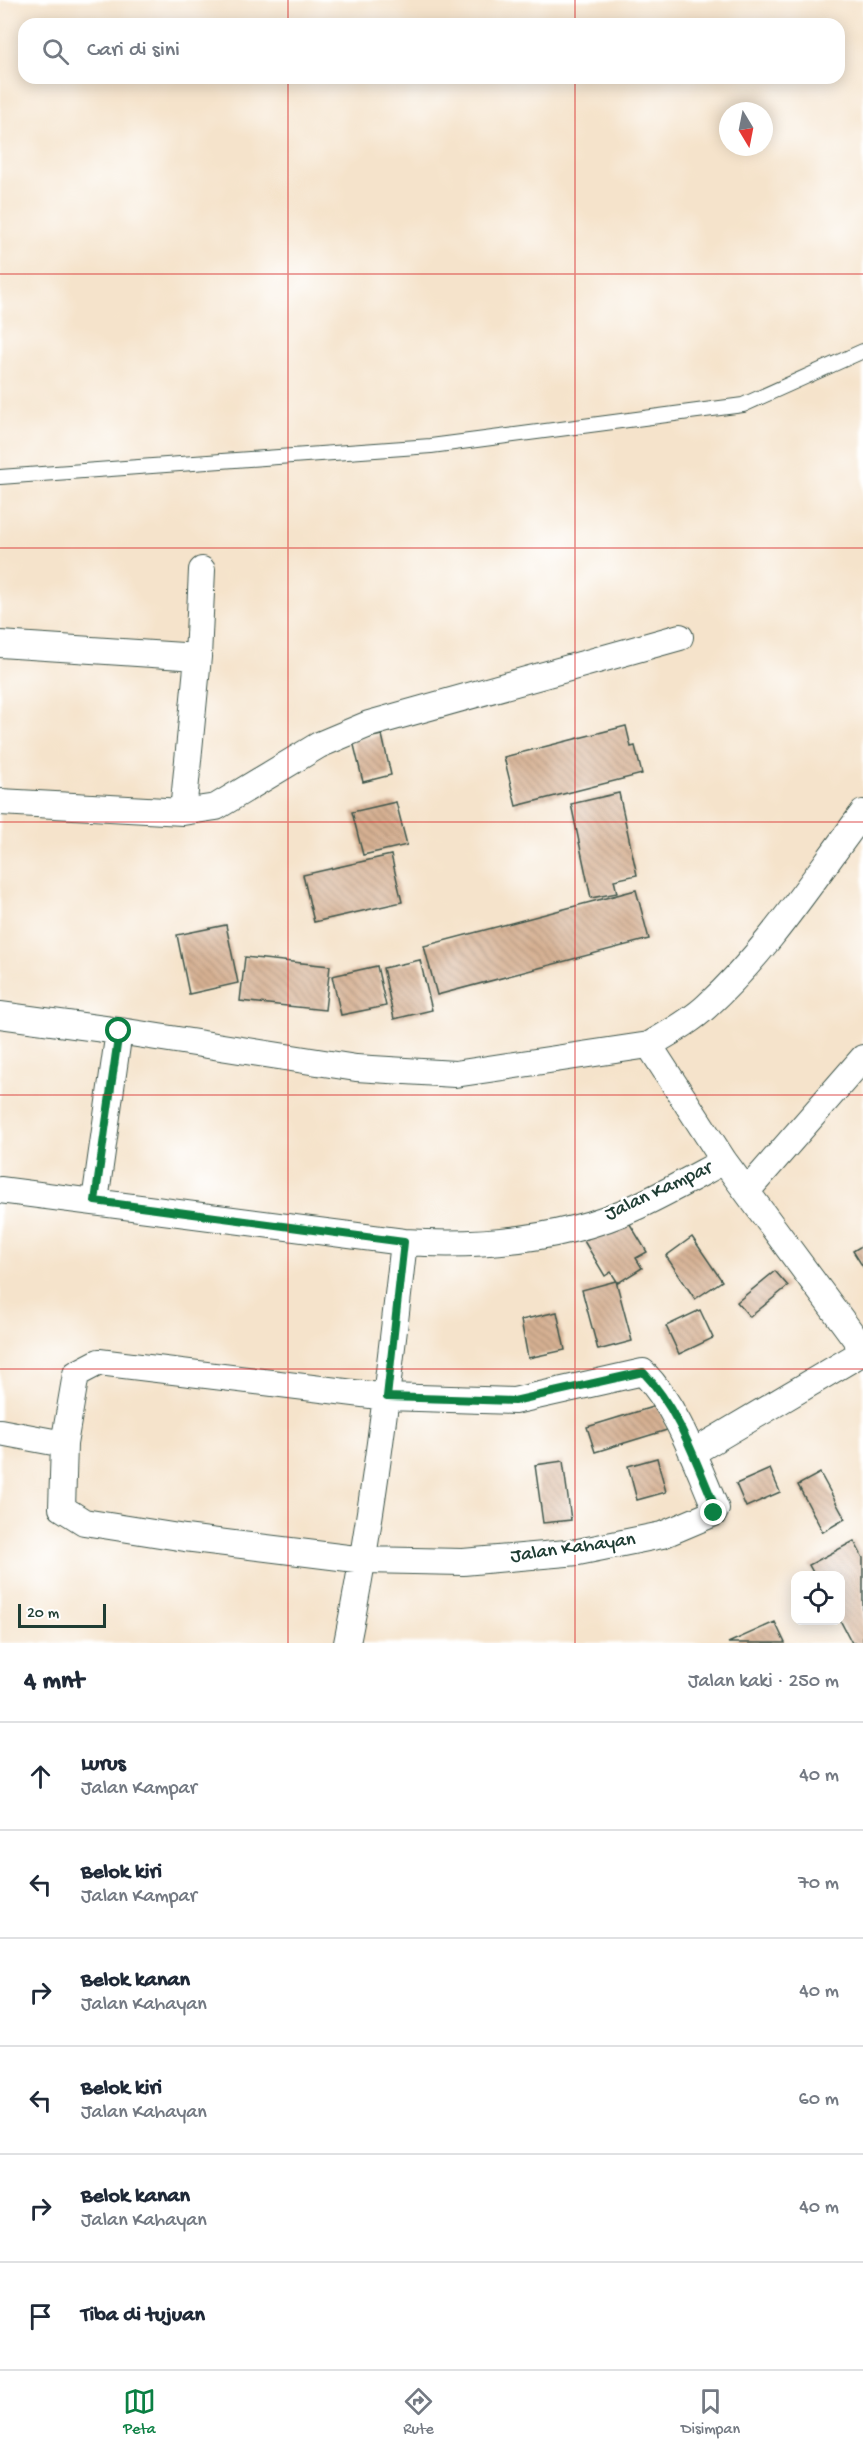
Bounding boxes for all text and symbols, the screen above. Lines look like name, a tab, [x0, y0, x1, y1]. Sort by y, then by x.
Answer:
search box	[18, 18, 845, 84]
icon: search	[39, 35, 72, 68]
text: Cari di sini	[87, 38, 180, 64]
north arrow	[719, 102, 773, 156]
route start	[105, 1017, 131, 1043]
street label: Jalan Kampar	[602, 1156, 718, 1227]
route end	[700, 1499, 726, 1525]
street label: Jalan Kahayan	[509, 1529, 637, 1569]
map controls	[791, 1571, 845, 1625]
button: locate	[791, 1571, 845, 1625]
scale bar	[18, 1601, 106, 1628]
text: 20 m	[27, 1605, 59, 1624]
text: 4 mnt	[24, 1667, 84, 1698]
text: Jalan kaki · 250 m	[688, 1671, 839, 1694]
text: Lurus	[81, 1752, 126, 1778]
icon: ahead	[24, 1760, 57, 1793]
text: 40 m	[799, 1765, 839, 1788]
text: Jalan Kampar	[81, 1778, 197, 1801]
text: Belok kiri	[81, 1860, 162, 1886]
icon: left	[24, 1868, 57, 1901]
text: 70 m	[798, 1873, 839, 1896]
text: Jalan Kampar	[81, 1886, 197, 1909]
text: Belok kanan	[81, 1968, 190, 1994]
icon: right	[24, 1976, 57, 2009]
text: 40 m	[799, 1981, 839, 2004]
text: Jalan Kahayan	[81, 1994, 207, 2017]
text: Belok kiri	[81, 2076, 162, 2102]
icon: left	[24, 2084, 57, 2117]
text: 60 m	[799, 2089, 839, 2112]
text: Jalan Kahayan	[81, 2102, 207, 2125]
text: Belok kanan	[81, 2184, 190, 2210]
icon: right	[24, 2192, 57, 2225]
text: 40 m	[799, 2197, 839, 2220]
text: Jalan Kahayan	[81, 2210, 207, 2233]
icon: arrive	[24, 2300, 57, 2333]
text: Tiba di tujuan	[81, 2303, 205, 2329]
tab: Peta	[123, 2385, 156, 2440]
tab: Rute	[402, 2385, 435, 2440]
tab: Disimpan	[681, 2385, 740, 2440]

